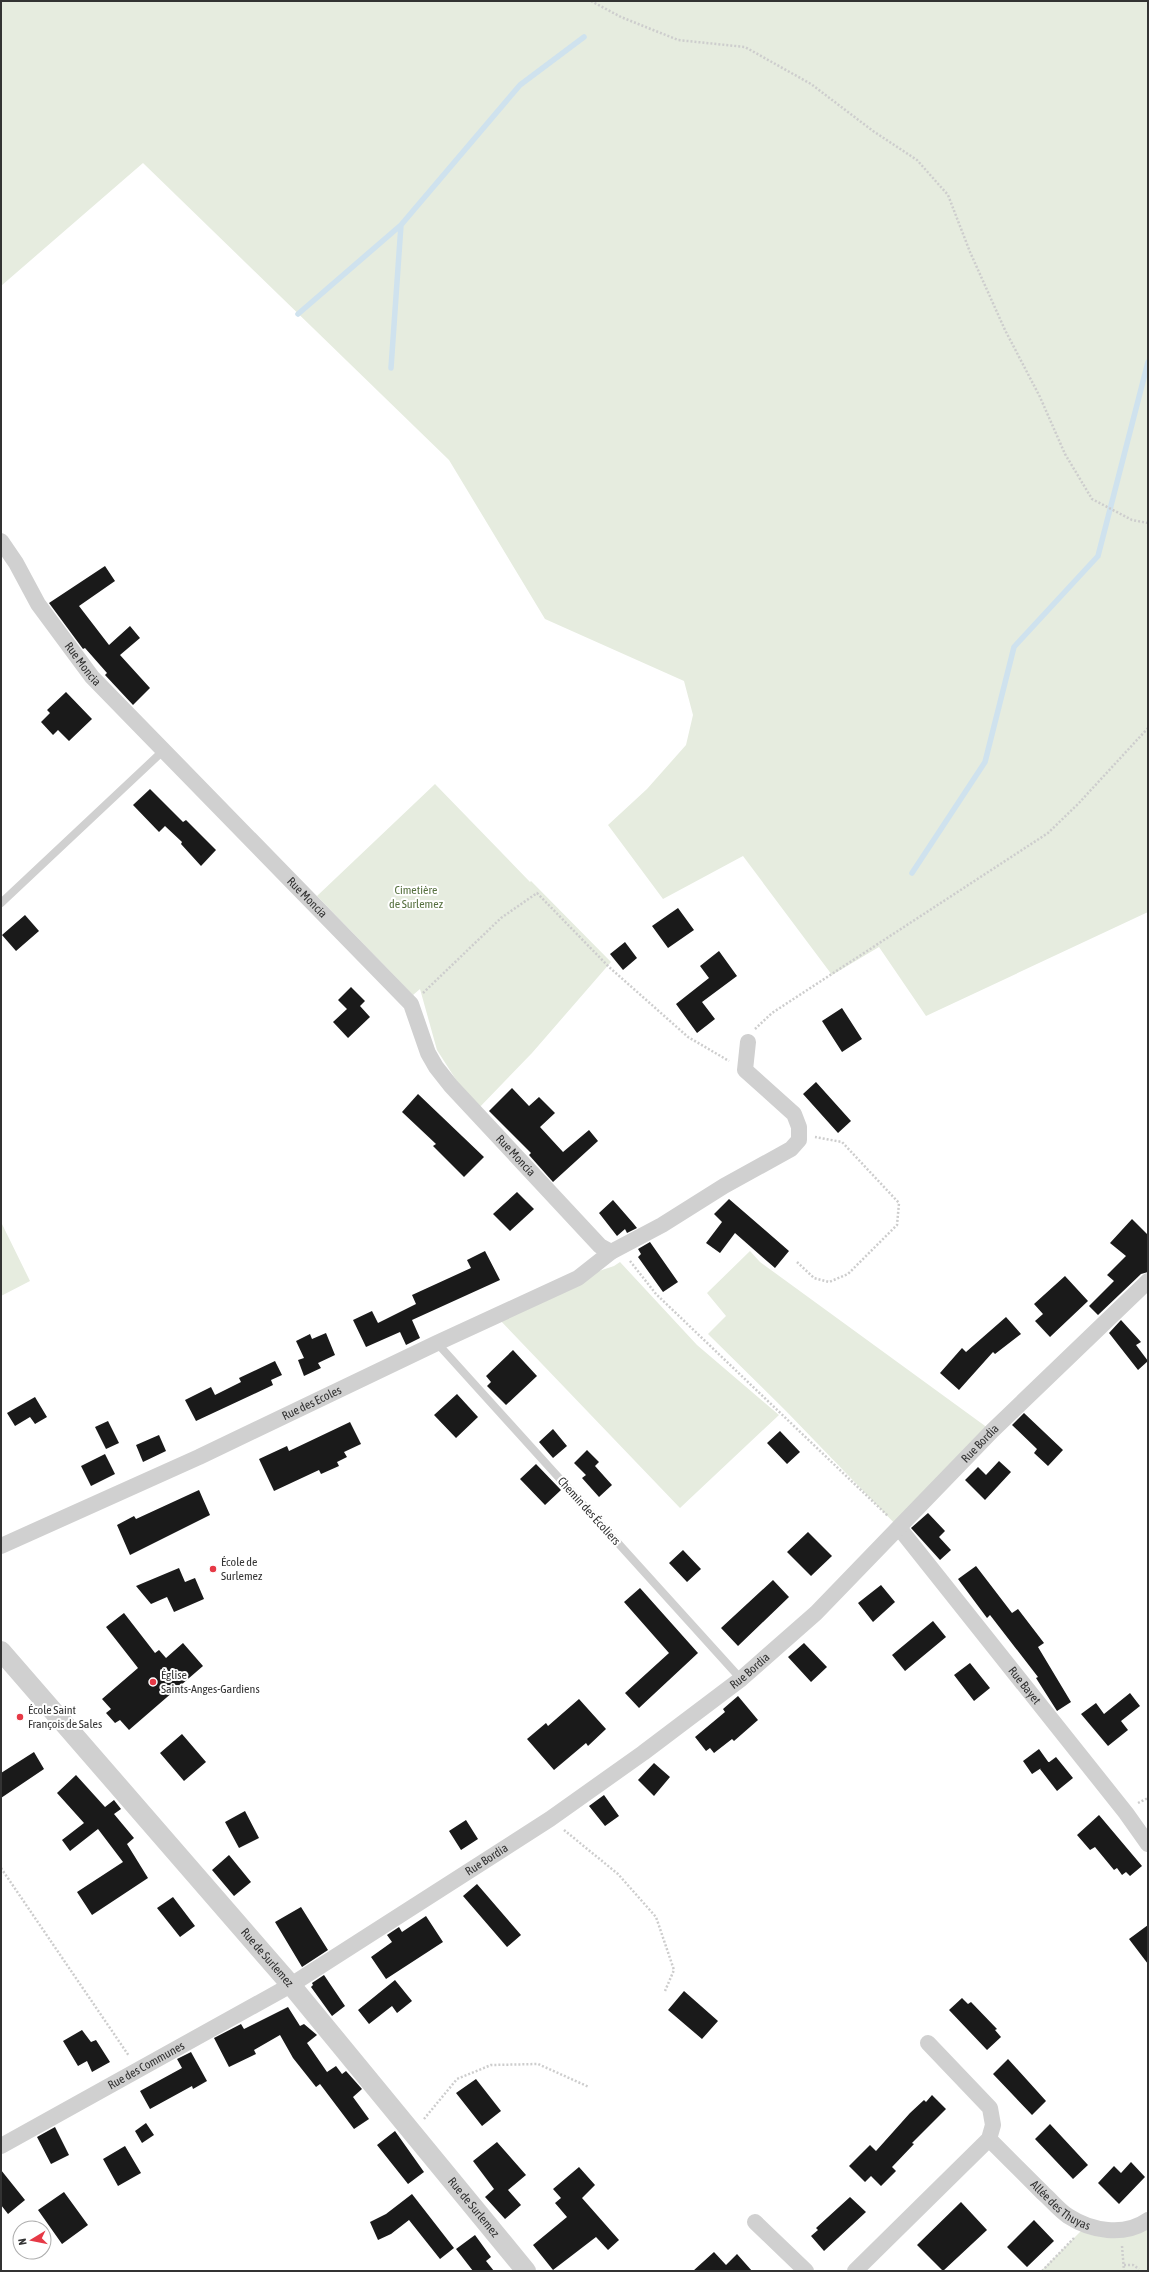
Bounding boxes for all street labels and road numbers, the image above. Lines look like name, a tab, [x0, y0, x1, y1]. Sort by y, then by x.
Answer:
street label: Rue Moncia	[62, 639, 104, 689]
street label: Rue Moncia	[284, 874, 330, 921]
street label: Rue Moncia	[493, 1132, 538, 1179]
street label: Rue des Ecoles	[280, 1383, 344, 1423]
street label: Rue Bordia	[958, 1421, 1002, 1465]
street label: Chemin des Écoliers	[555, 1474, 623, 1548]
street label: Rue Bordia	[727, 1650, 772, 1692]
street label: Rue Bayet	[1005, 1664, 1044, 1707]
street label: Rue Bordia	[463, 1841, 511, 1878]
street label: Rue de Surlemez	[238, 1925, 297, 1990]
street label: Rue des Communes	[105, 2039, 187, 2092]
street label: Rue de Surlemez	[445, 2175, 503, 2240]
street label: Allée des Thuyas	[1028, 2178, 1092, 2233]

